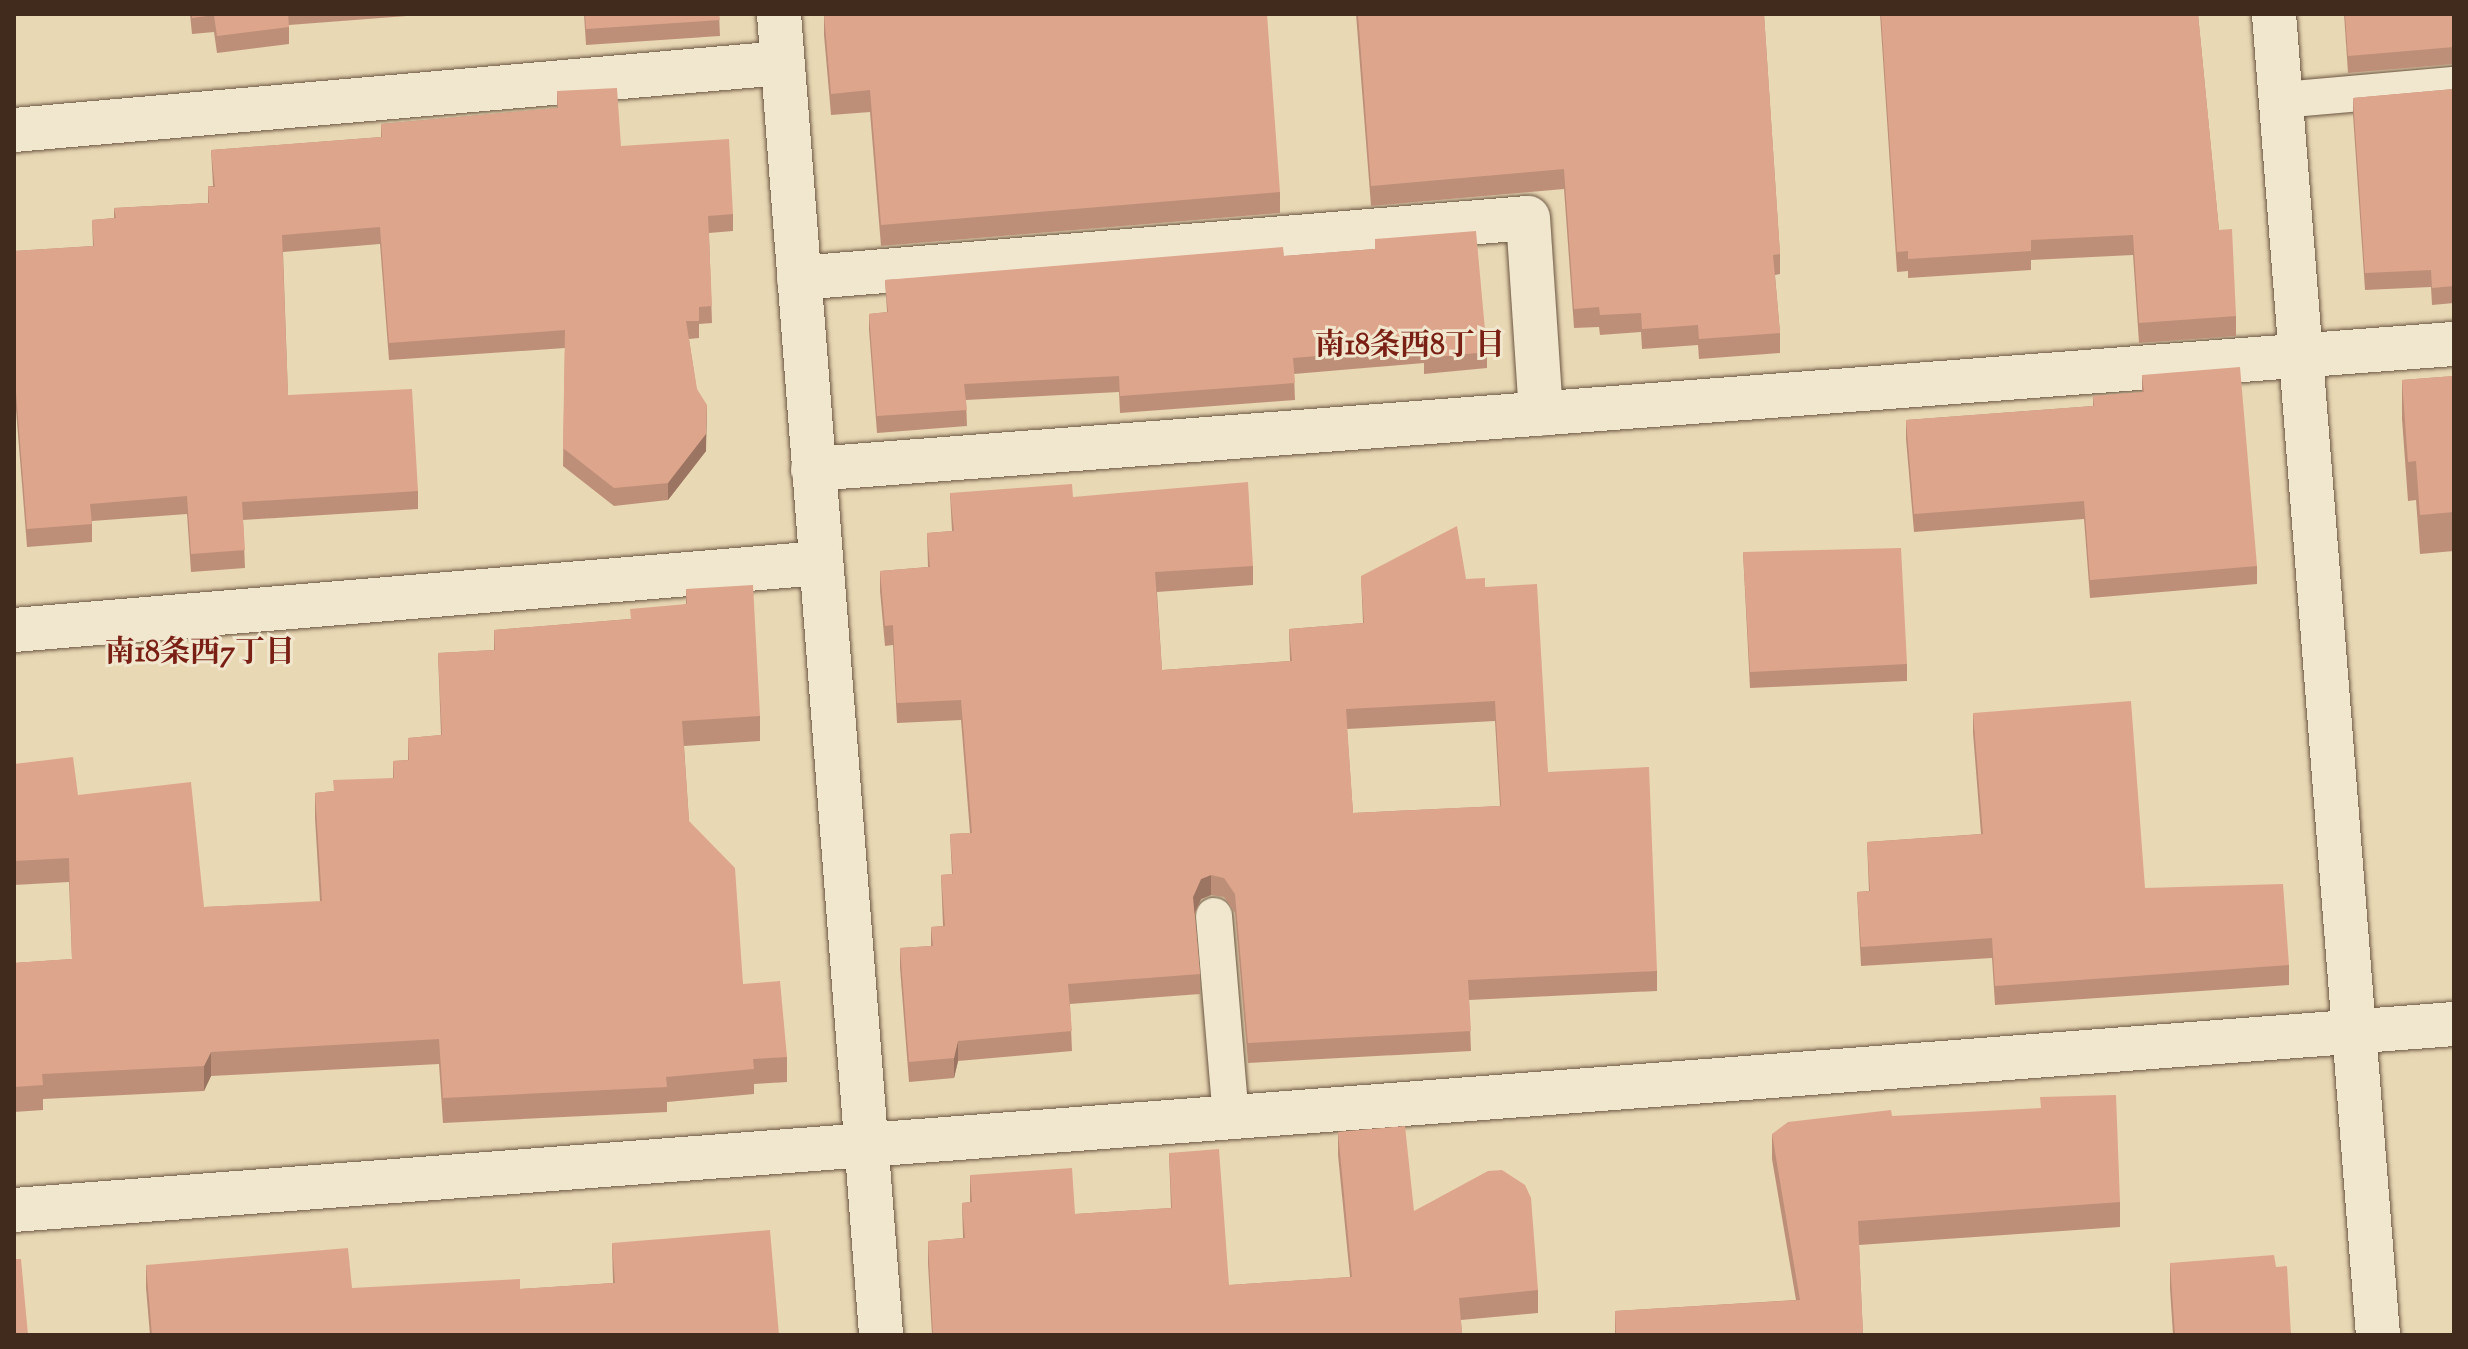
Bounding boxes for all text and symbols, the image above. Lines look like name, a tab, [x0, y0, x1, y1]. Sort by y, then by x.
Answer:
district label: 南18条西8丁目	[1315, 329, 1505, 365]
district label: 南18条西7丁目	[105, 636, 295, 672]

